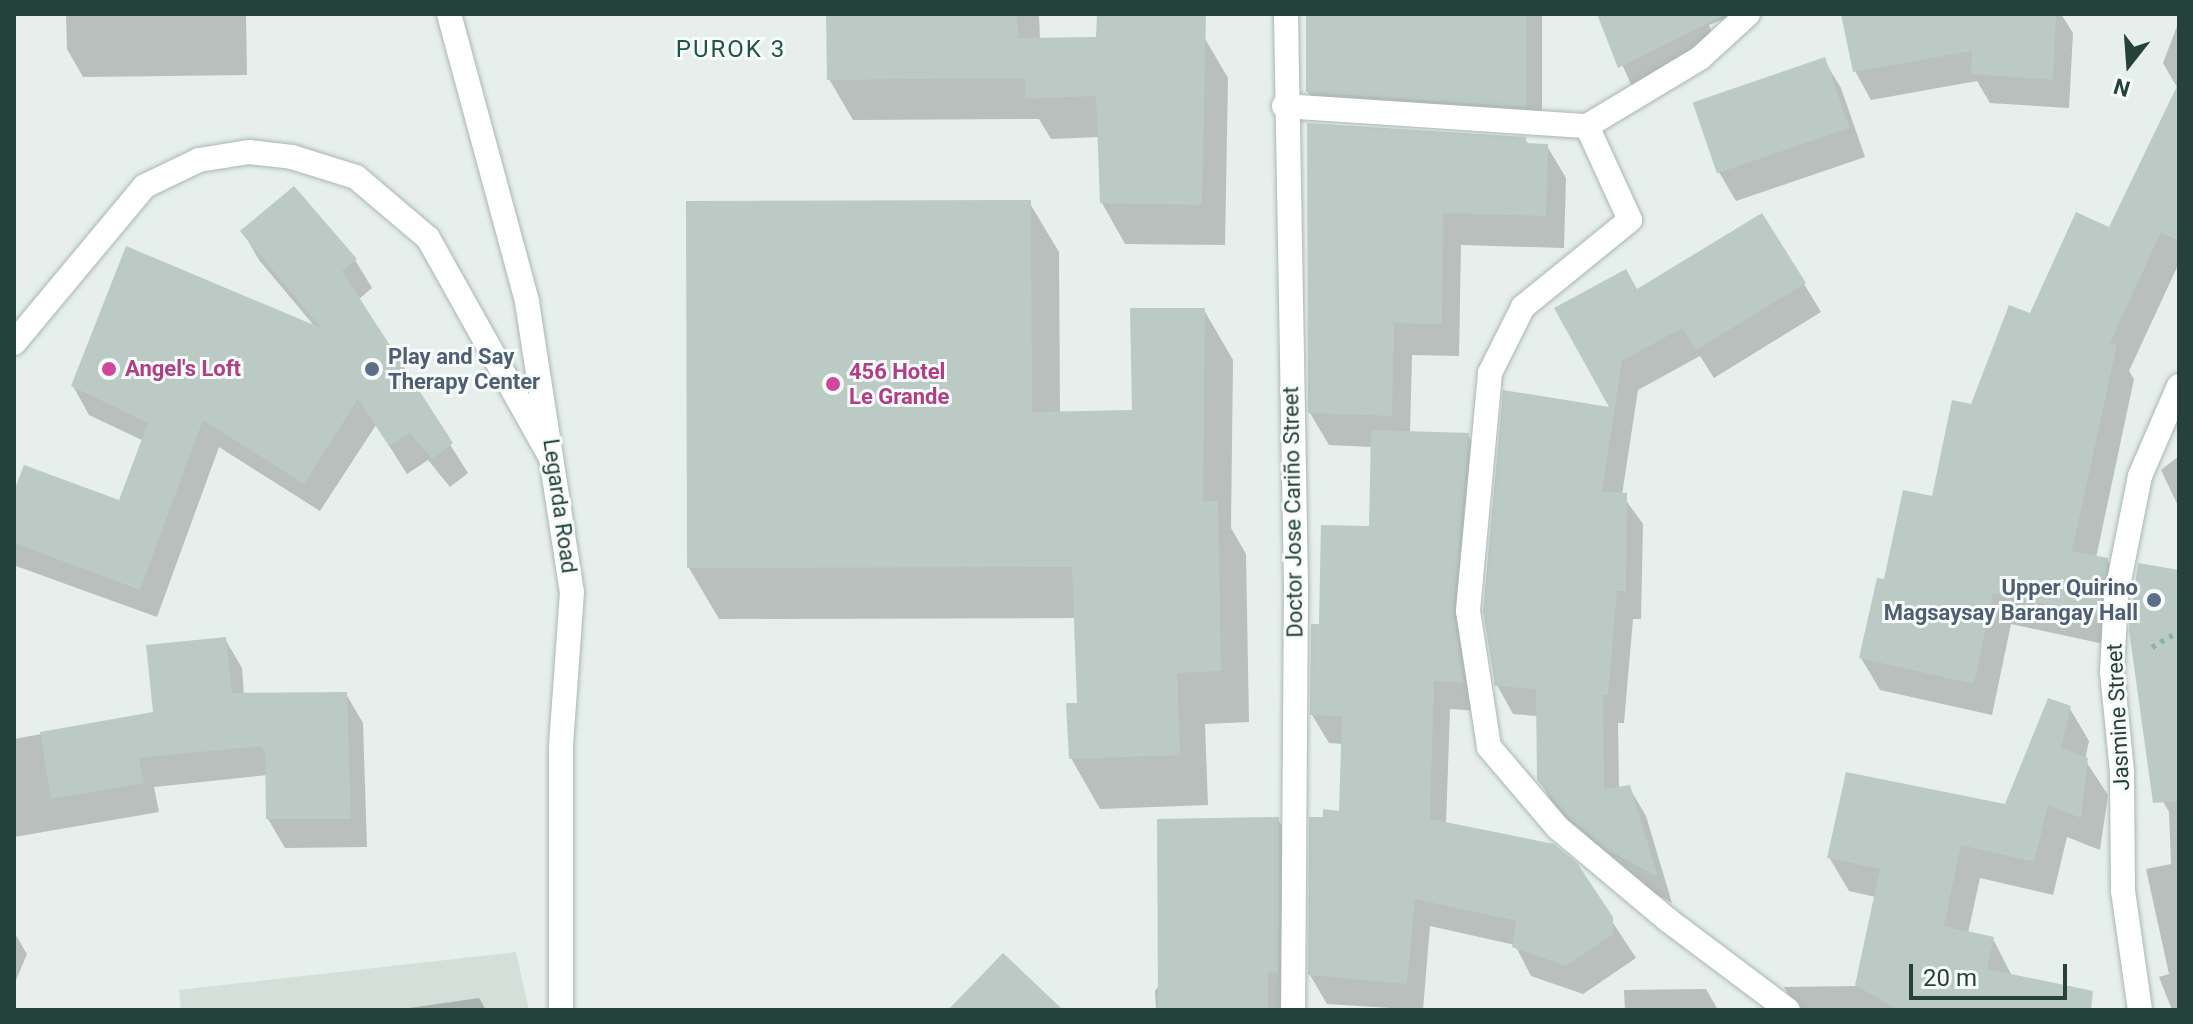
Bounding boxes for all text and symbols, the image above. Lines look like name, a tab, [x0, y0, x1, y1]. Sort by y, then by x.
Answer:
north arrow	[2089, 24, 2169, 104]
district label: PUROK 3	[676, 36, 786, 64]
text: N	[2111, 73, 2133, 102]
place label: Play and Say Therapy Center	[388, 343, 540, 394]
place label: Angel's Loft	[125, 356, 241, 382]
place label: 456 Hotel Le Grande	[849, 358, 949, 410]
marker: Angel's Loft	[100, 360, 118, 378]
marker: Play and Say Therapy Center	[363, 360, 381, 378]
marker: 456 Hotel Le Grande	[824, 375, 842, 393]
street label: Doctor Jose Cariño Street	[1278, 386, 1308, 638]
street label: Legarda Road	[538, 437, 582, 575]
place label: Upper Quirino Magsaysay Barangay Hall	[1884, 574, 2138, 626]
marker: Upper Quirino Magsaysay Barangay Hall	[2145, 591, 2163, 609]
street label: Jasmine Street	[2101, 643, 2135, 791]
scale bar	[1913, 948, 2071, 998]
text: 20 m	[1923, 964, 1977, 992]

